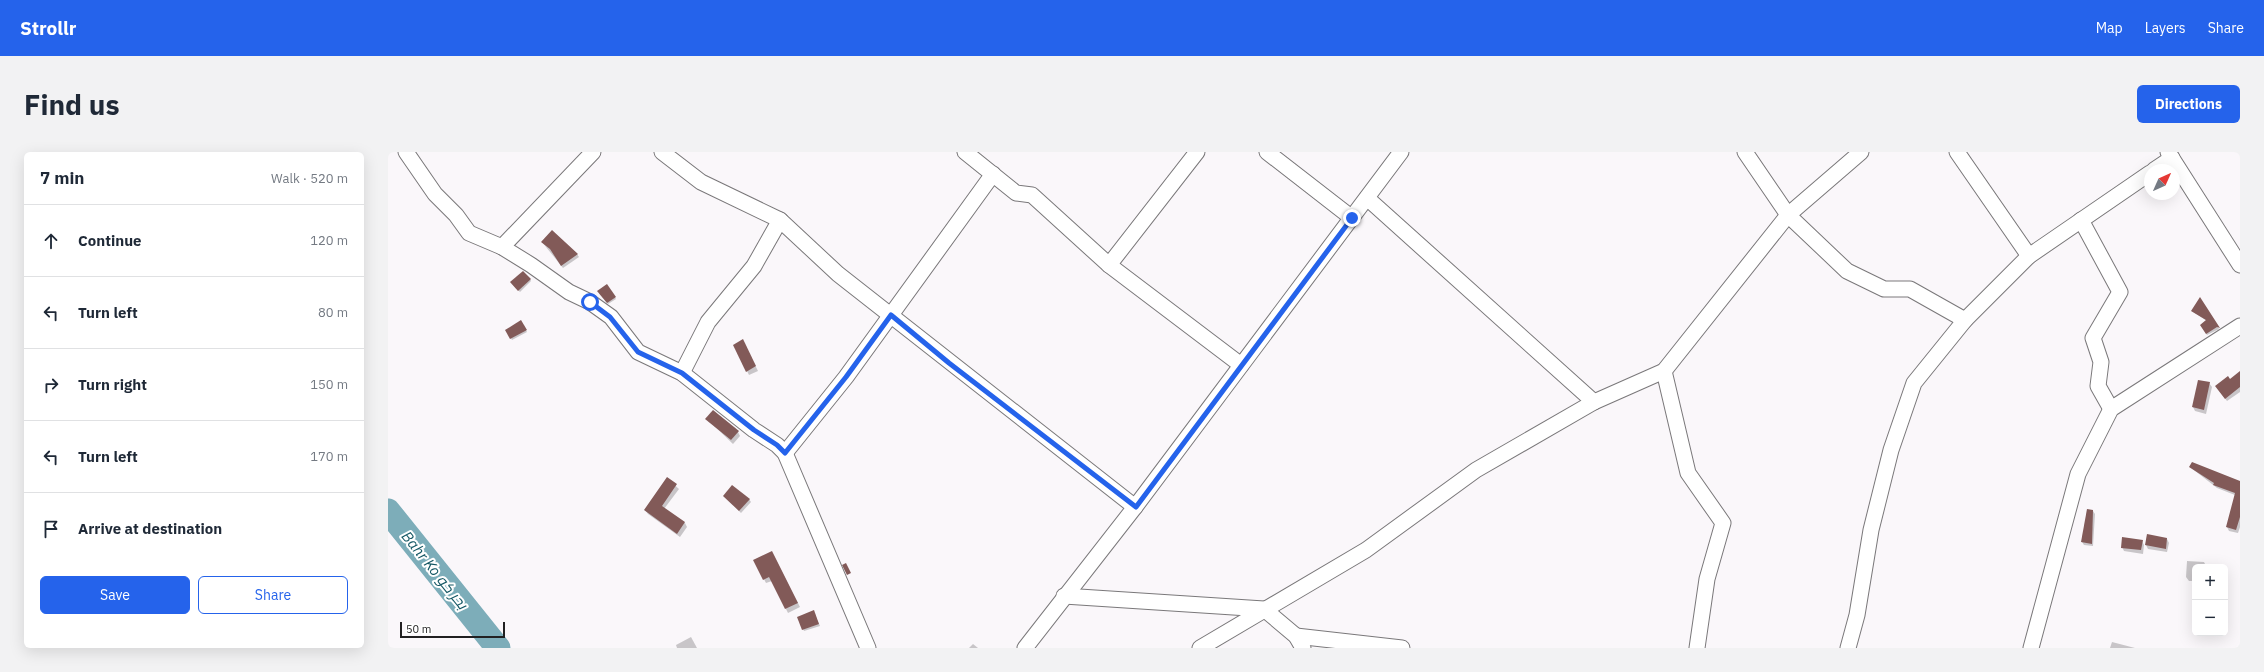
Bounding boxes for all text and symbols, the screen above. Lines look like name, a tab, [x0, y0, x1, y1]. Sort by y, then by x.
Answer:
text: Strollr	[20, 16, 76, 40]
text: Map	[2096, 19, 2123, 37]
text: Layers	[2145, 19, 2186, 37]
text: Share	[2208, 19, 2244, 37]
button: Directions	[2137, 85, 2240, 123]
text: Find us	[24, 86, 120, 123]
north arrow	[2144, 164, 2180, 200]
text: 7 min	[40, 167, 84, 189]
text: Walk · 520 m	[271, 170, 348, 187]
route end	[1343, 209, 1361, 227]
icon: ahead	[40, 230, 62, 252]
text: Continue	[78, 231, 142, 250]
text: 120 m	[310, 232, 348, 249]
route start	[581, 293, 599, 311]
icon: left	[40, 302, 62, 324]
text: Turn left	[78, 303, 138, 322]
text: 80 m	[318, 304, 348, 321]
icon: right	[40, 374, 62, 396]
text: Turn right	[78, 375, 147, 394]
text: 150 m	[310, 376, 348, 393]
icon: left	[40, 446, 62, 468]
text: Turn left	[78, 447, 138, 466]
text: 170 m	[310, 448, 348, 465]
icon: arrive	[40, 518, 62, 540]
text: Arrive at destination	[78, 519, 222, 538]
water label: Bahr Ko بحر كو	[398, 527, 473, 614]
map controls	[2192, 564, 2228, 636]
button: +	[2192, 564, 2228, 600]
button: Save	[40, 576, 190, 614]
button: Share	[198, 576, 348, 614]
button: −	[2192, 600, 2228, 636]
scale bar	[400, 620, 505, 639]
text: 50 m	[406, 622, 431, 636]

